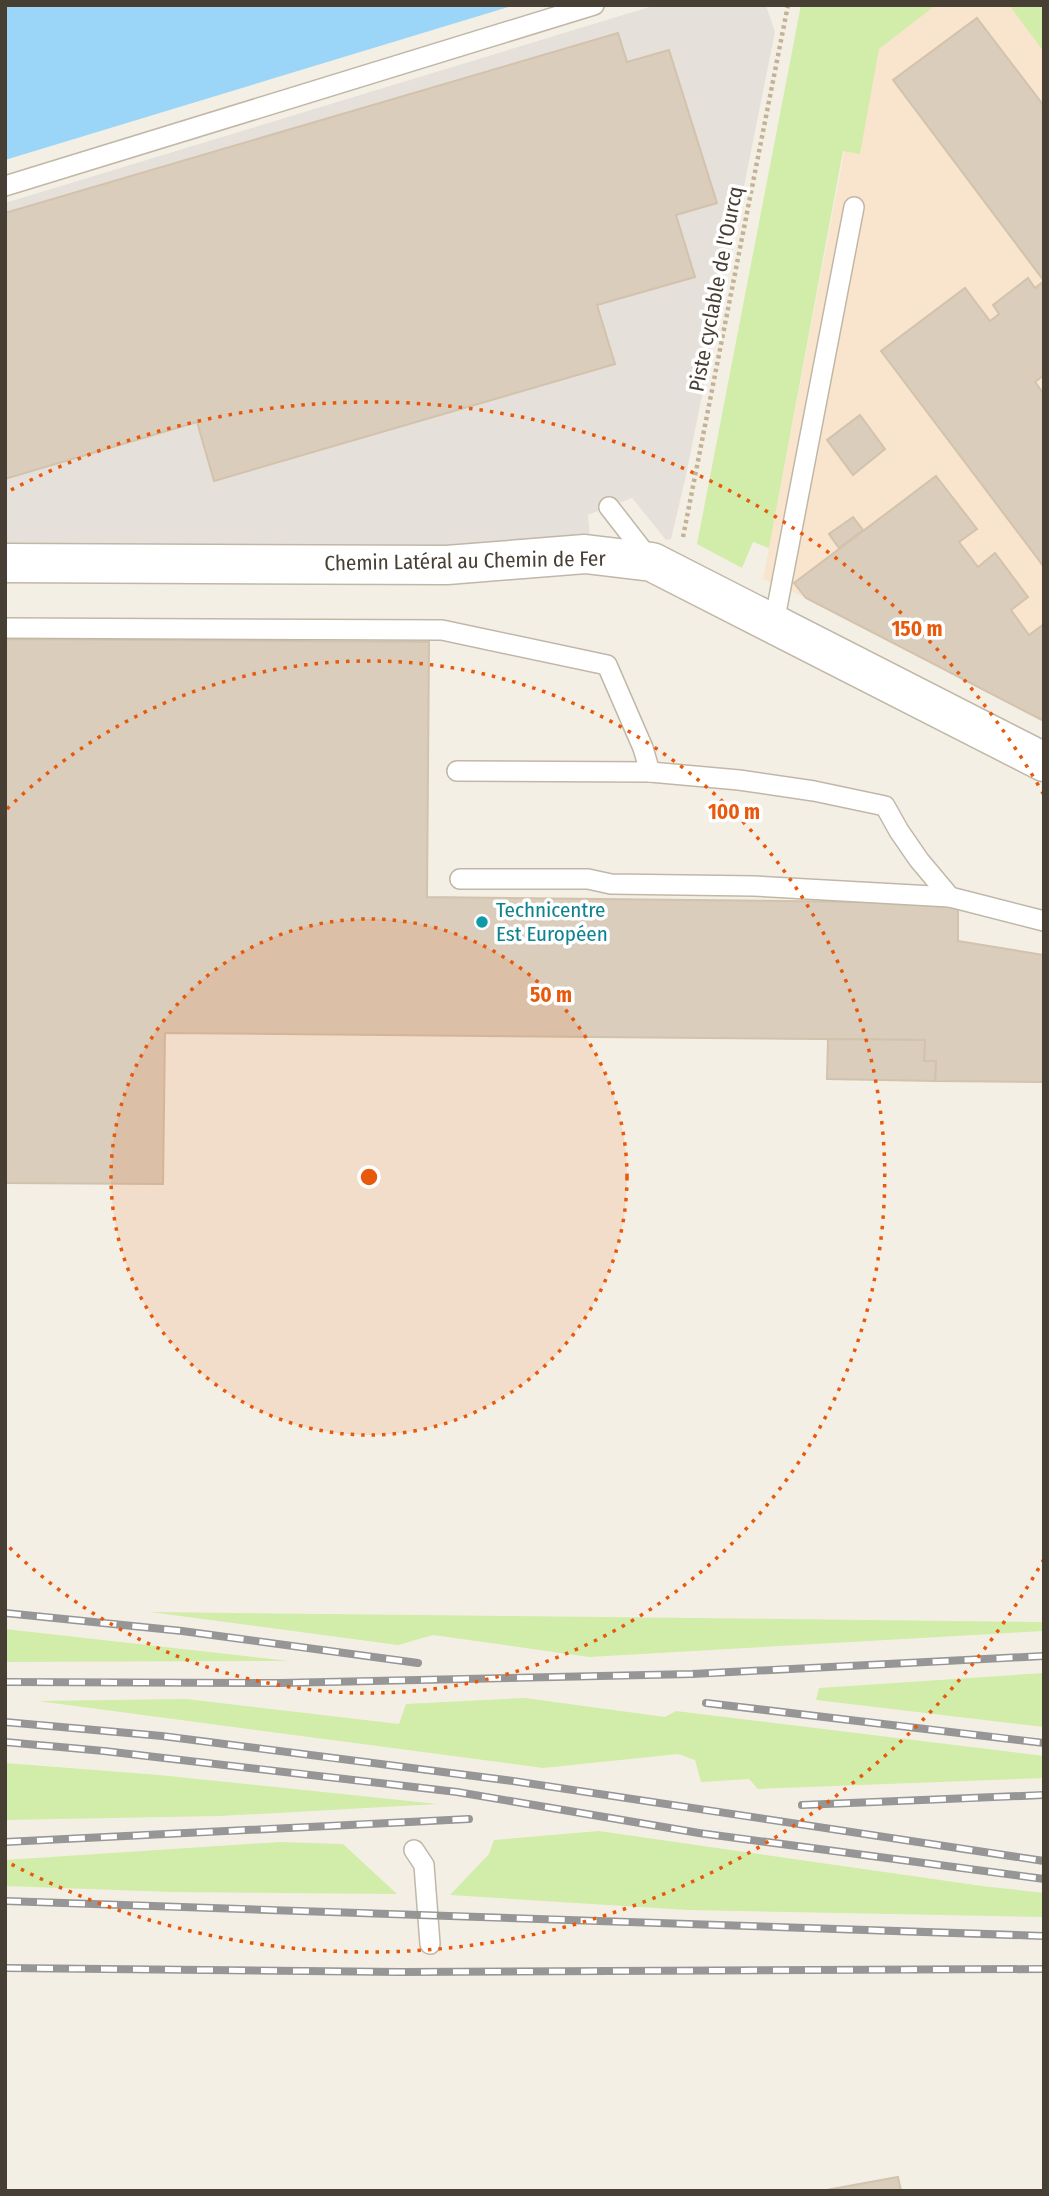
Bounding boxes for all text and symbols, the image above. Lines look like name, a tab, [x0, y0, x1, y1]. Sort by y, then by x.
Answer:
street label: Piste cyclable de l'Ourcq	[683, 184, 749, 394]
street label: Chemin Latéral au Chemin de Fer	[324, 546, 606, 576]
text: 150 m	[891, 616, 943, 642]
text: 100 m	[708, 799, 760, 825]
place label: Technicentre Est Européen	[496, 897, 608, 947]
marker: Technicentre Est Européen	[474, 914, 490, 930]
text: 50 m	[530, 982, 572, 1008]
centre of rings	[357, 1165, 381, 1189]

